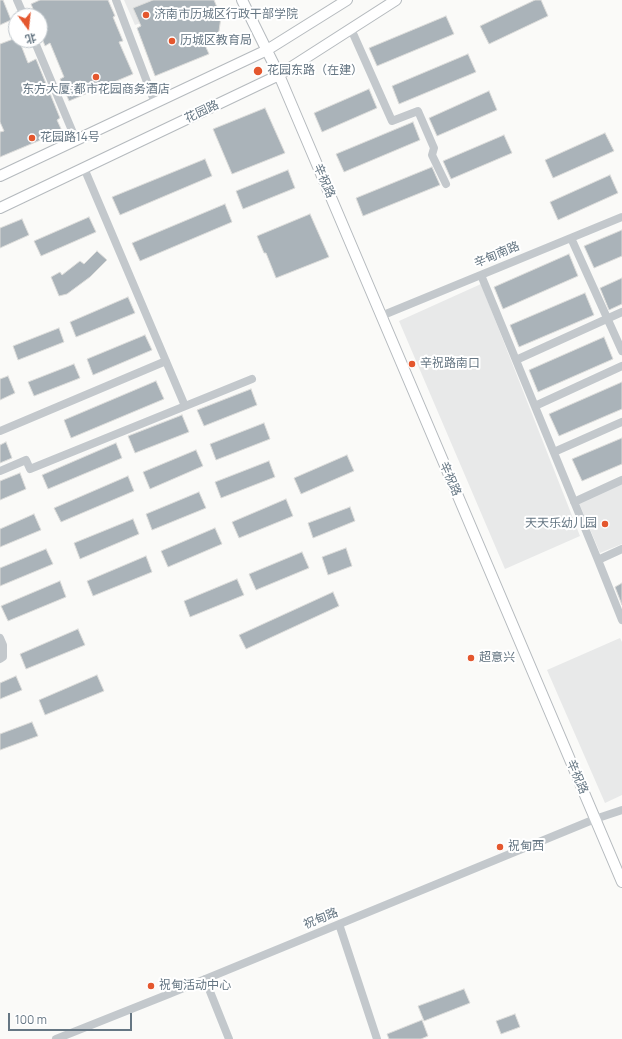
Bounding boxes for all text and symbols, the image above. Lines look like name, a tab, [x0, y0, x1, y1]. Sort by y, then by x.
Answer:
north arrow	[8, 8, 48, 48]
place label: 济南市历城区行政干部学院	[154, 8, 298, 22]
marker: 济南市历城区行政干部学院	[141, 10, 151, 20]
text: 北	[24, 30, 38, 48]
place label: 历城区教育局	[180, 34, 252, 48]
marker: 历城区教育局	[167, 36, 177, 46]
place label: 花园东路（在建）	[267, 64, 363, 78]
marker: 花园东路（在建）	[252, 65, 264, 77]
marker: 东方大厦;都市花园商务酒店	[91, 72, 101, 82]
place label: 东方大厦;都市花园商务酒店	[22, 83, 170, 97]
street label: 花园路	[183, 98, 221, 126]
place label: 花园路14号	[40, 131, 100, 145]
marker: 花园路14号	[27, 133, 37, 143]
street label: 辛祝路	[310, 162, 338, 200]
street label: 辛甸南路	[472, 239, 522, 271]
place label: 辛祝路南口	[420, 357, 480, 371]
marker: 辛祝路南口	[407, 359, 417, 369]
street label: 辛祝路	[436, 460, 464, 498]
place label: 天天乐幼儿园	[525, 517, 597, 531]
marker: 天天乐幼儿园	[600, 519, 610, 529]
place label: 超意兴	[479, 651, 515, 665]
marker: 超意兴	[466, 653, 476, 663]
street label: 辛祝路	[563, 758, 591, 796]
place label: 祝甸西	[508, 840, 544, 854]
marker: 祝甸西	[495, 842, 505, 852]
street label: 祝甸路	[302, 906, 340, 932]
place label: 祝甸活动中心	[159, 979, 231, 993]
marker: 祝甸活动中心	[146, 981, 156, 991]
scale bar	[10, 1005, 134, 1031]
text: 100 m	[15, 1011, 47, 1028]

